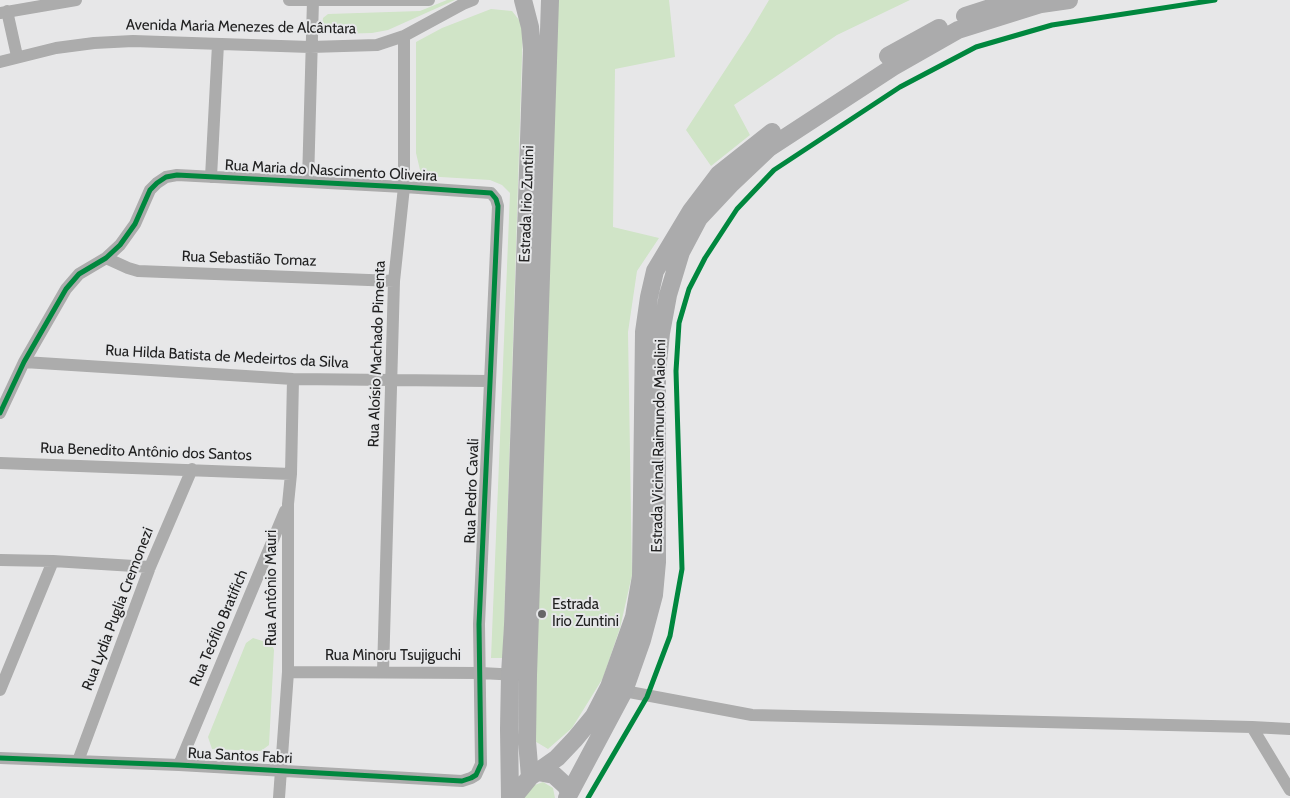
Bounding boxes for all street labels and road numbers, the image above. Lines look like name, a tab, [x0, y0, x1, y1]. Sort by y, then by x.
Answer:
street label: Avenida Maria Menezes de Alcântara	[126, 16, 356, 38]
street label: Estrada Irio Zuntini	[516, 145, 538, 263]
street label: Rua Maria do Nascimento Oliveira	[224, 156, 438, 186]
street label: Rua Sebastião Tomaz	[181, 248, 317, 270]
street label: Rua Aloísio Machado Pimenta	[365, 260, 389, 448]
street label: Estrada Vicinal Raimundo Maiolini	[648, 339, 670, 553]
street label: Rua Hilda Batista de Medeirtos da Silva	[105, 342, 349, 372]
street label: Rua Pedro Cavali	[461, 438, 483, 544]
street label: Rua Benedito Antônio dos Santos	[40, 439, 252, 465]
street label: Rua Lydia Puglia Cremonezi	[79, 525, 157, 693]
street label: Rua Antônio Mauri	[263, 530, 281, 646]
street label: Rua Teófilo Bratifich	[186, 567, 252, 689]
street label: Rua Minoru Tsujiguchi	[325, 647, 461, 665]
street label: Rua Santos Fabri	[187, 744, 293, 768]

